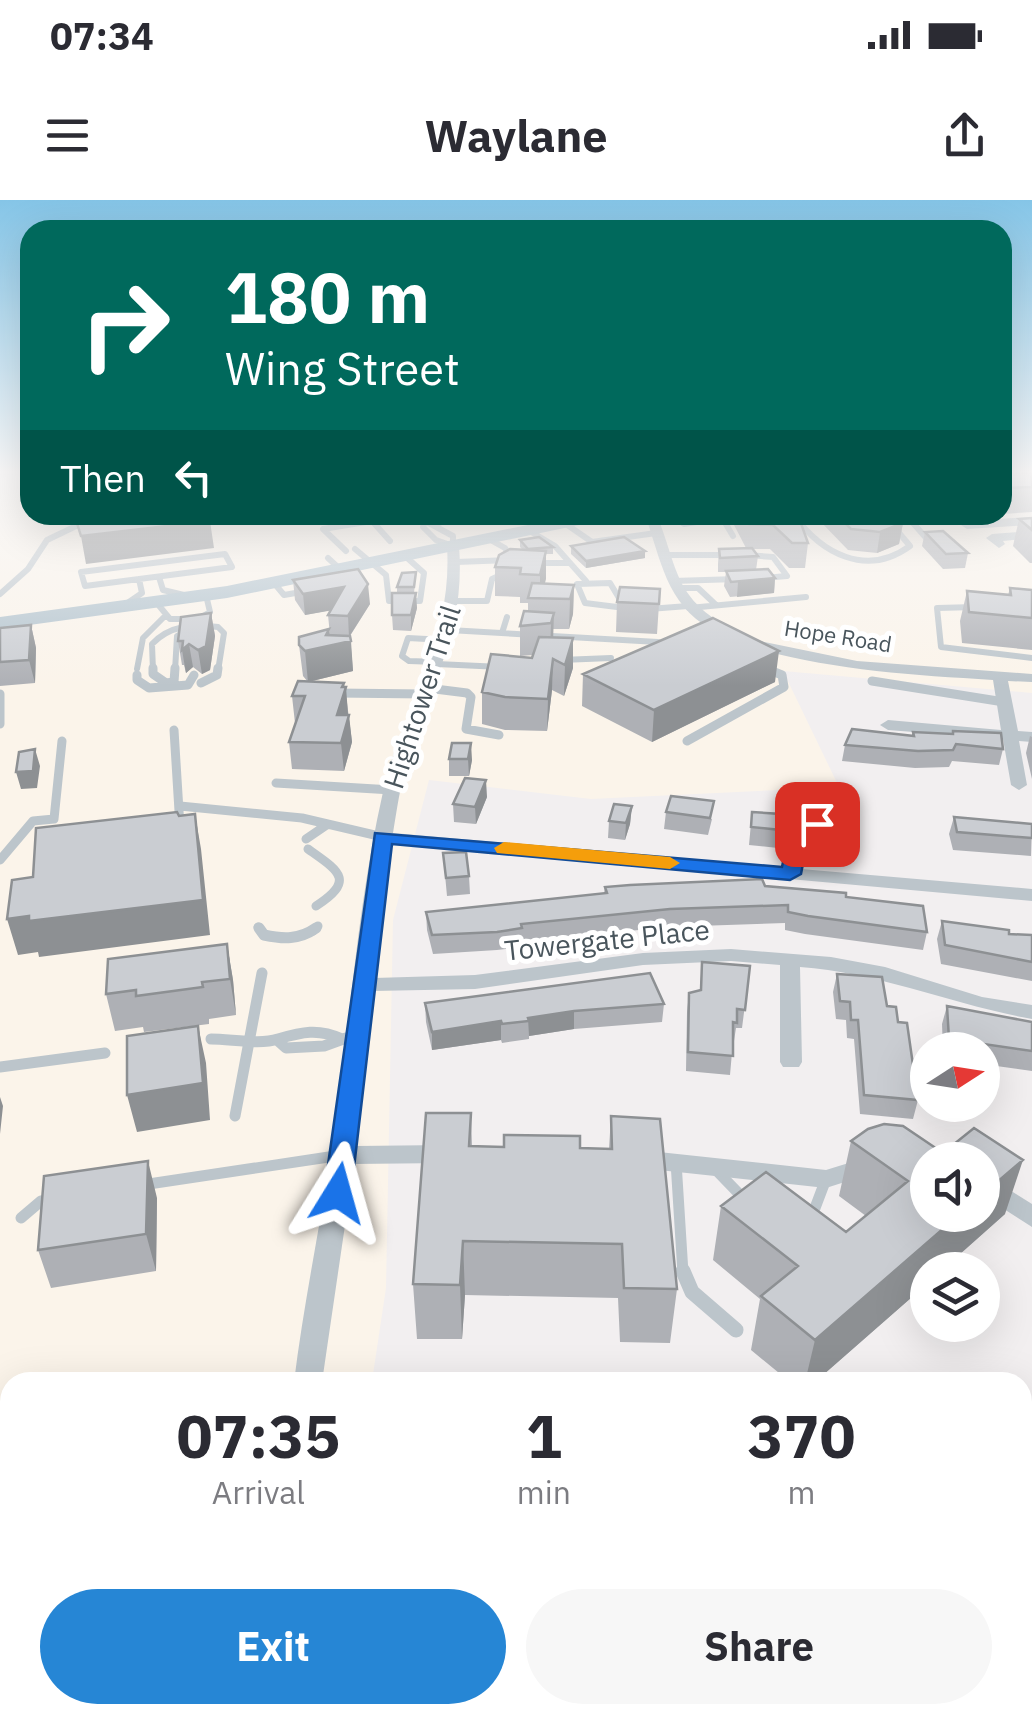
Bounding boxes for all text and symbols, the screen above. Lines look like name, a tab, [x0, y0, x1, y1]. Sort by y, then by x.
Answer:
text: 07:34	[50, 11, 154, 60]
text: Waylane	[424, 106, 608, 164]
icon: menu	[40, 108, 95, 163]
icon: share	[937, 108, 992, 163]
text: 180 m	[225, 251, 430, 342]
icon: right	[60, 260, 190, 390]
text: Wing Street	[225, 339, 460, 397]
icon: left	[166, 450, 221, 505]
text: Then	[60, 453, 146, 502]
street label: Hightower Trail	[374, 600, 469, 793]
street label: Hope Road	[782, 613, 894, 658]
pin	[775, 782, 860, 867]
icon: arrive	[790, 797, 845, 852]
street label: Towergate Place	[502, 910, 711, 969]
north arrow	[910, 1032, 1000, 1122]
map controls	[910, 1032, 1000, 1342]
position arrow	[286, 1141, 390, 1245]
button: sound	[910, 1142, 1000, 1232]
button: layers	[910, 1252, 1000, 1342]
text: 07:35	[177, 1396, 340, 1475]
text: 1	[526, 1396, 562, 1475]
text: 370	[747, 1396, 855, 1475]
text: Arrival	[212, 1471, 305, 1513]
text: min	[517, 1471, 571, 1513]
text: m	[788, 1471, 815, 1513]
button: Exit	[40, 1589, 506, 1704]
button: Share	[526, 1589, 992, 1704]

